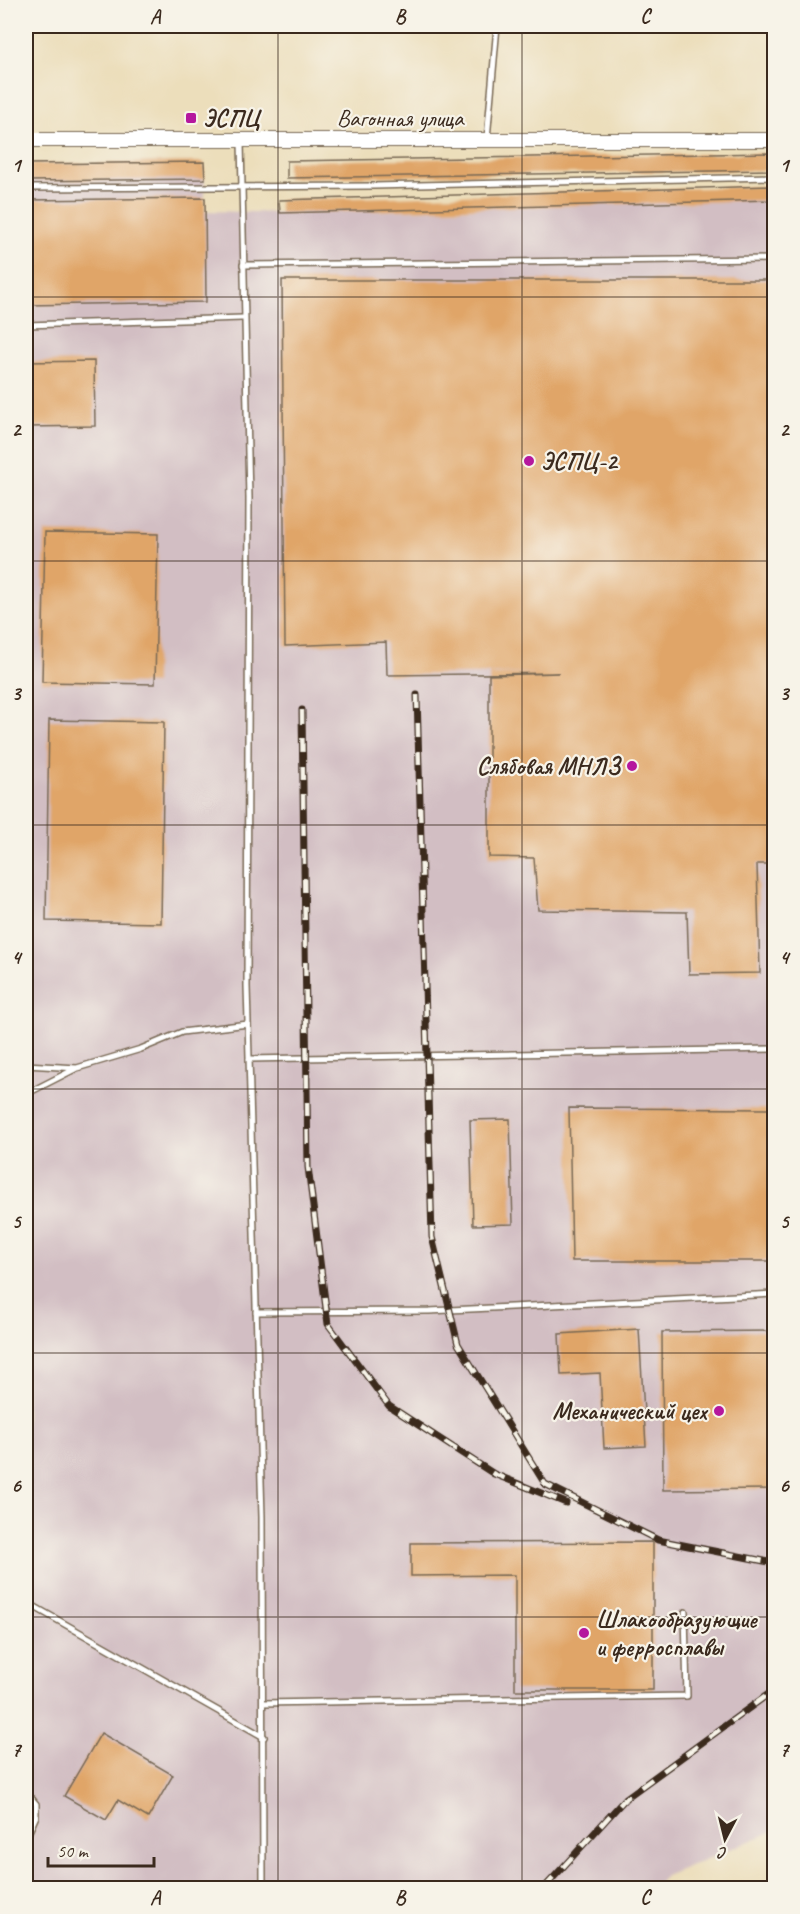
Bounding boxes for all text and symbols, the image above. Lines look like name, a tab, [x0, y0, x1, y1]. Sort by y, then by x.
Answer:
text: A	[150, 4, 162, 29]
text: B	[395, 4, 407, 29]
text: C	[640, 4, 652, 29]
place label: ЭСПЦ	[203, 103, 263, 133]
street label: Вагонная улица	[337, 103, 465, 133]
marker: ЭСПЦ	[184, 111, 198, 125]
text: 1	[12, 153, 23, 178]
text: 1	[780, 153, 791, 178]
text: 2	[12, 417, 23, 442]
text: 2	[780, 417, 791, 442]
place label: ЭСПЦ-2	[541, 446, 619, 476]
marker: ЭСПЦ-2	[522, 454, 536, 468]
text: 3	[12, 681, 23, 706]
text: 3	[780, 681, 791, 706]
place label: Слябовая МНЛЗ	[477, 751, 622, 781]
marker: Слябовая МНЛЗ	[625, 759, 639, 773]
text: 4	[12, 945, 24, 970]
text: 4	[780, 945, 792, 970]
text: 5	[12, 1209, 23, 1234]
text: 5	[780, 1209, 791, 1234]
place label: Механический цех	[552, 1396, 709, 1426]
marker: Механический цех	[712, 1404, 726, 1418]
text: 6	[11, 1473, 22, 1498]
text: 6	[779, 1473, 790, 1498]
place label: Шлакообразующие и ферросплавы	[596, 1604, 758, 1662]
marker: Шлакообразующие и ферросплавы	[577, 1626, 591, 1640]
text: 7	[12, 1737, 23, 1762]
text: 7	[780, 1737, 791, 1762]
north arrow	[695, 1809, 755, 1869]
scale bar	[48, 1830, 154, 1868]
text: 50 m	[57, 1840, 90, 1862]
text: С	[716, 1842, 728, 1863]
text: A	[150, 1885, 162, 1910]
text: B	[395, 1885, 407, 1910]
text: C	[640, 1885, 652, 1910]

